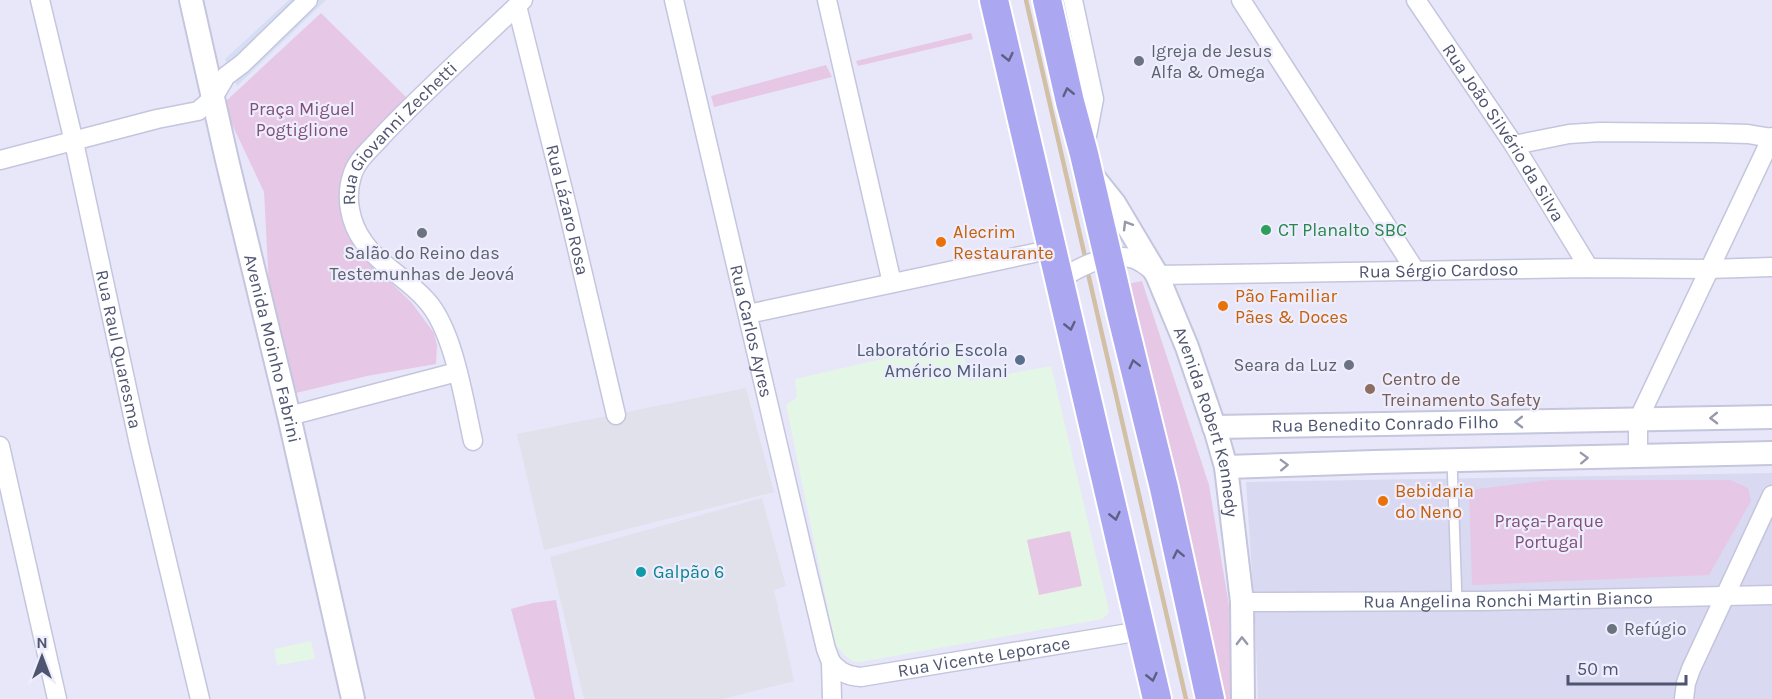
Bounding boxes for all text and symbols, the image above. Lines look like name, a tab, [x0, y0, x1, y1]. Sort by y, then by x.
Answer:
street label: Rua João Silvério da Silva	[1438, 39, 1569, 226]
place label: Igreja de Jesus Alfa & Omega	[1151, 40, 1272, 83]
one-way arrow	[1000, 52, 1013, 62]
marker: Igreja de Jesus Alfa & Omega	[1132, 54, 1146, 68]
street label: Rua Giovanni Zechetti	[338, 57, 462, 206]
one-way arrow	[1062, 88, 1075, 98]
park label: Praça Miguel Pogtiglione	[249, 98, 355, 141]
street label: Rua Lázaro Rosa	[541, 142, 594, 277]
place label: CT Planalto SBC	[1278, 219, 1407, 241]
place label: Alecrim Restaurante	[953, 221, 1054, 264]
one-way arrow	[1122, 221, 1134, 231]
marker: CT Planalto SBC	[1259, 223, 1273, 237]
marker: Salão do Reino das Testemunhas de Jeová	[415, 226, 429, 240]
marker: Alecrim Restaurante	[934, 235, 948, 249]
place label: Salão do Reino das Testemunhas de Jeová	[330, 242, 514, 285]
street label: Avenida Moinho Fabrini	[239, 252, 306, 445]
street label: Rua Sérgio Cardoso	[1359, 258, 1518, 283]
street label: Rua Carlos Ayres	[725, 262, 778, 400]
street label: Rua Raul Quaresma	[91, 268, 146, 431]
place label: Pão Familiar Pães & Doces	[1235, 285, 1348, 328]
marker: Pão Familiar Pães & Doces	[1216, 299, 1230, 313]
one-way arrow	[1062, 321, 1075, 331]
street label: Avenida Robert Kennedy	[1169, 323, 1243, 519]
place label: Laboratório Escola Américo Milani	[857, 339, 1008, 382]
marker: Laboratório Escola Américo Milani	[1013, 353, 1027, 367]
place label: Seara da Luz	[1234, 354, 1337, 376]
marker: Seara da Luz	[1342, 358, 1356, 372]
one-way arrow	[1128, 359, 1141, 369]
place label: Centro de Treinamento Safety	[1382, 368, 1541, 411]
marker: Centro de Treinamento Safety	[1363, 382, 1377, 396]
street label: Rua Benedito Conrado Filho	[1271, 411, 1499, 437]
one-way arrow	[1709, 412, 1718, 424]
one-way arrow	[1514, 416, 1523, 428]
one-way arrow	[1579, 452, 1588, 464]
one-way arrow	[1280, 458, 1289, 471]
place label: Bebidaria do Neno	[1395, 480, 1474, 523]
marker: Bebidaria do Neno	[1376, 494, 1390, 508]
park label: Praça-Parque Portugal	[1495, 510, 1603, 553]
one-way arrow	[1108, 511, 1121, 521]
one-way arrow	[1173, 549, 1186, 559]
place label: Galpão 6	[653, 561, 724, 583]
marker: Galpão 6	[634, 565, 648, 579]
street label: Rua Angelina Ronchi Martin Bianco	[1363, 586, 1653, 612]
place label: Refúgio	[1624, 618, 1687, 640]
marker: Refúgio	[1605, 622, 1619, 636]
north arrow	[12, 627, 72, 687]
street label: Rua Vicente Leporace	[896, 632, 1072, 682]
text: N	[36, 633, 48, 652]
one-way arrow	[1236, 636, 1249, 645]
scale bar	[1568, 648, 1686, 686]
text: 50 m	[1577, 658, 1619, 680]
one-way arrow	[1144, 672, 1157, 682]

